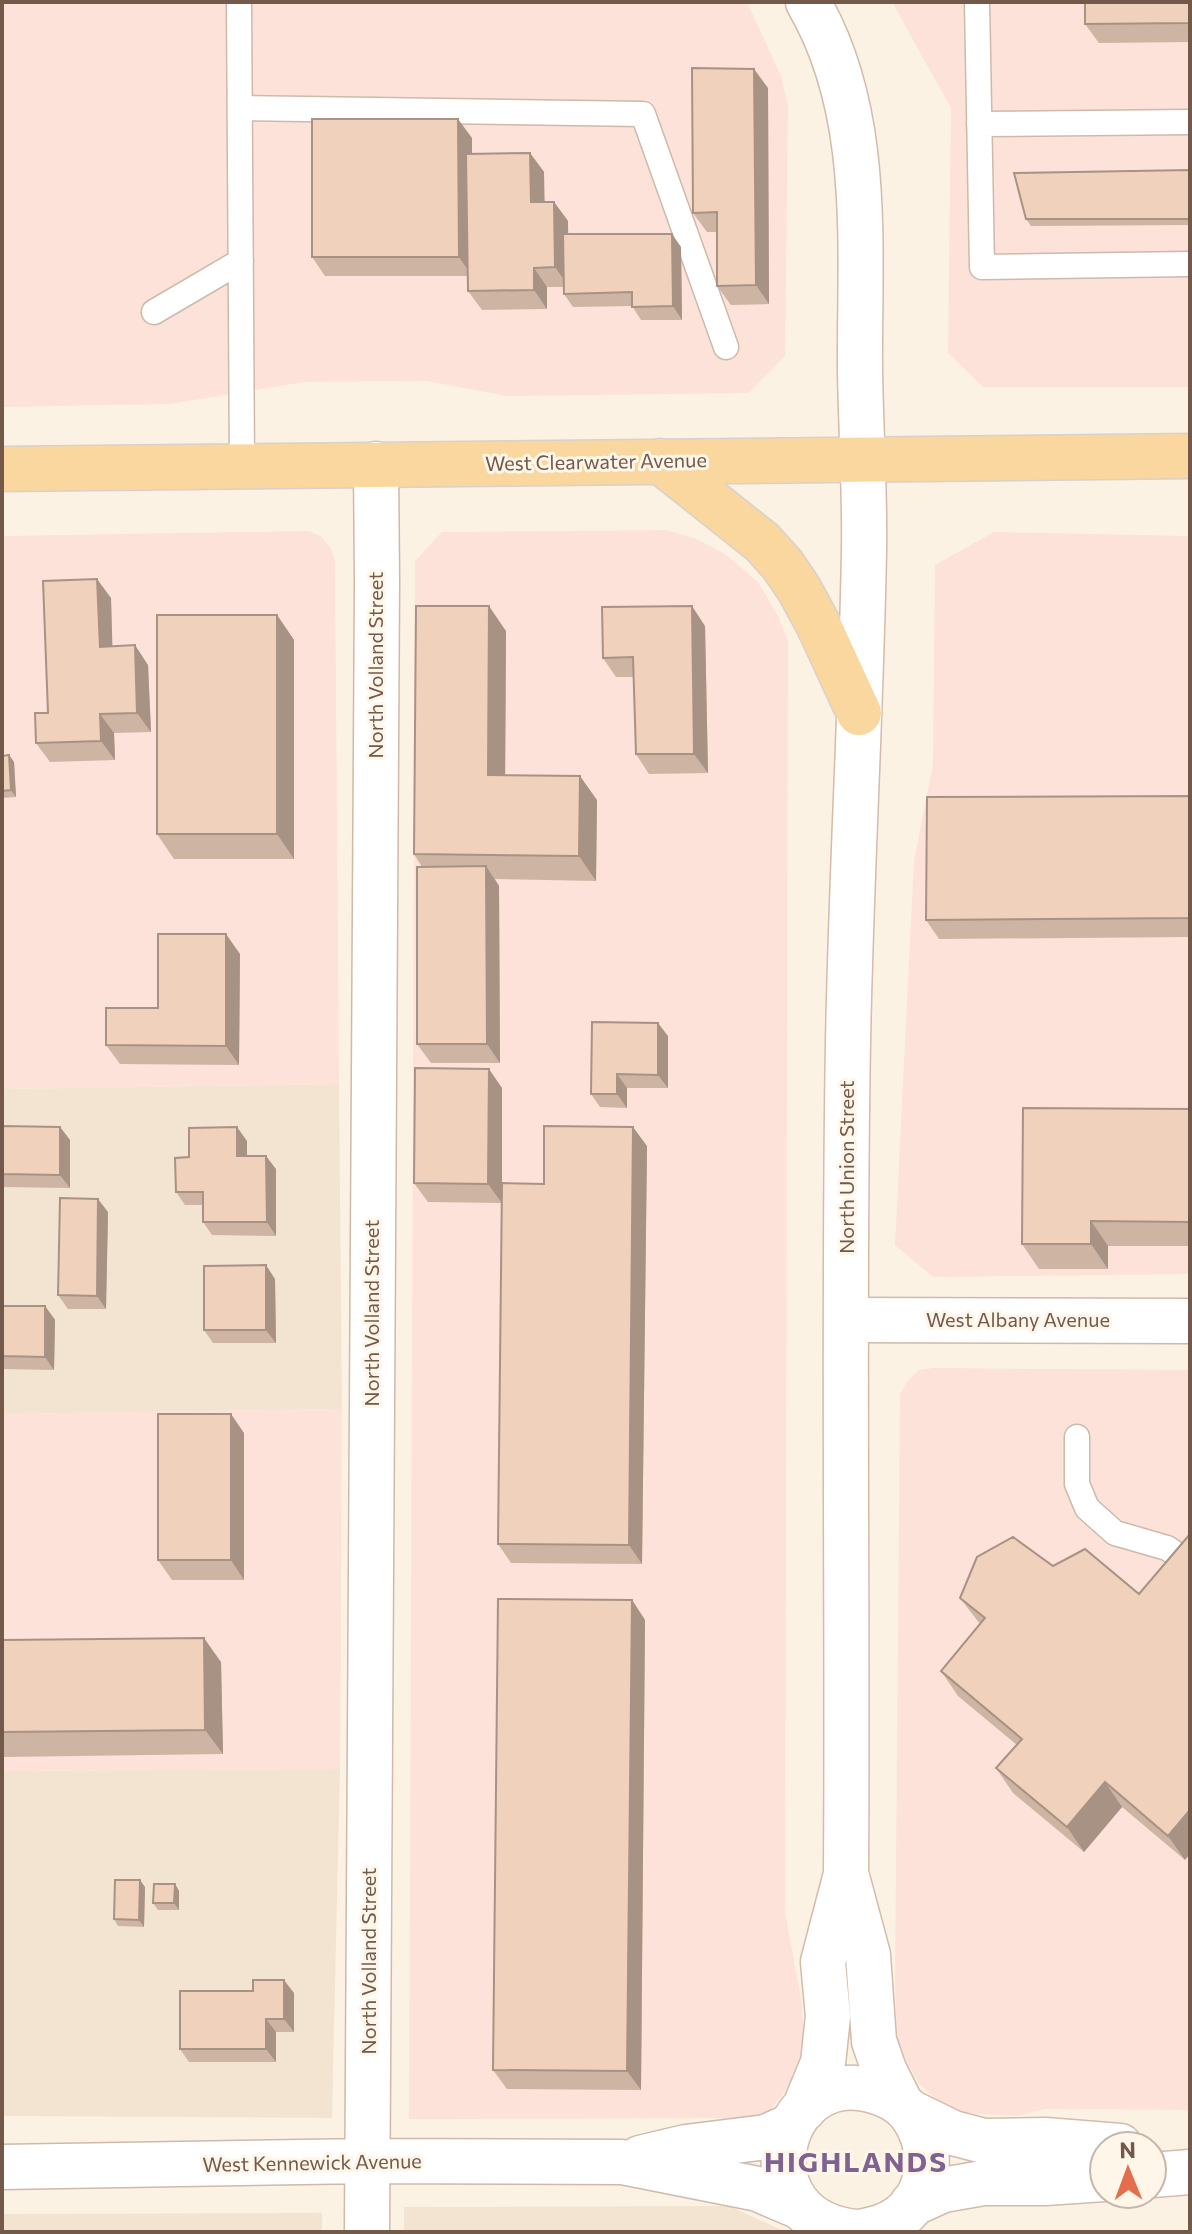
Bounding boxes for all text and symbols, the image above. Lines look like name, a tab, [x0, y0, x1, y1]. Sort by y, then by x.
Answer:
street label: West Clearwater Avenue	[485, 447, 707, 475]
street label: North Volland Street	[363, 572, 387, 758]
street label: North Union Street	[834, 1080, 858, 1254]
street label: North Volland Street	[359, 1220, 383, 1406]
street label: West Albany Avenue	[926, 1307, 1110, 1331]
street label: North Volland Street	[356, 1868, 380, 2054]
north arrow	[1088, 2130, 1168, 2210]
text: N	[1119, 2136, 1136, 2163]
district label: HIGHLANDS	[764, 2144, 948, 2178]
street label: West Kennewick Avenue	[202, 2148, 422, 2176]

